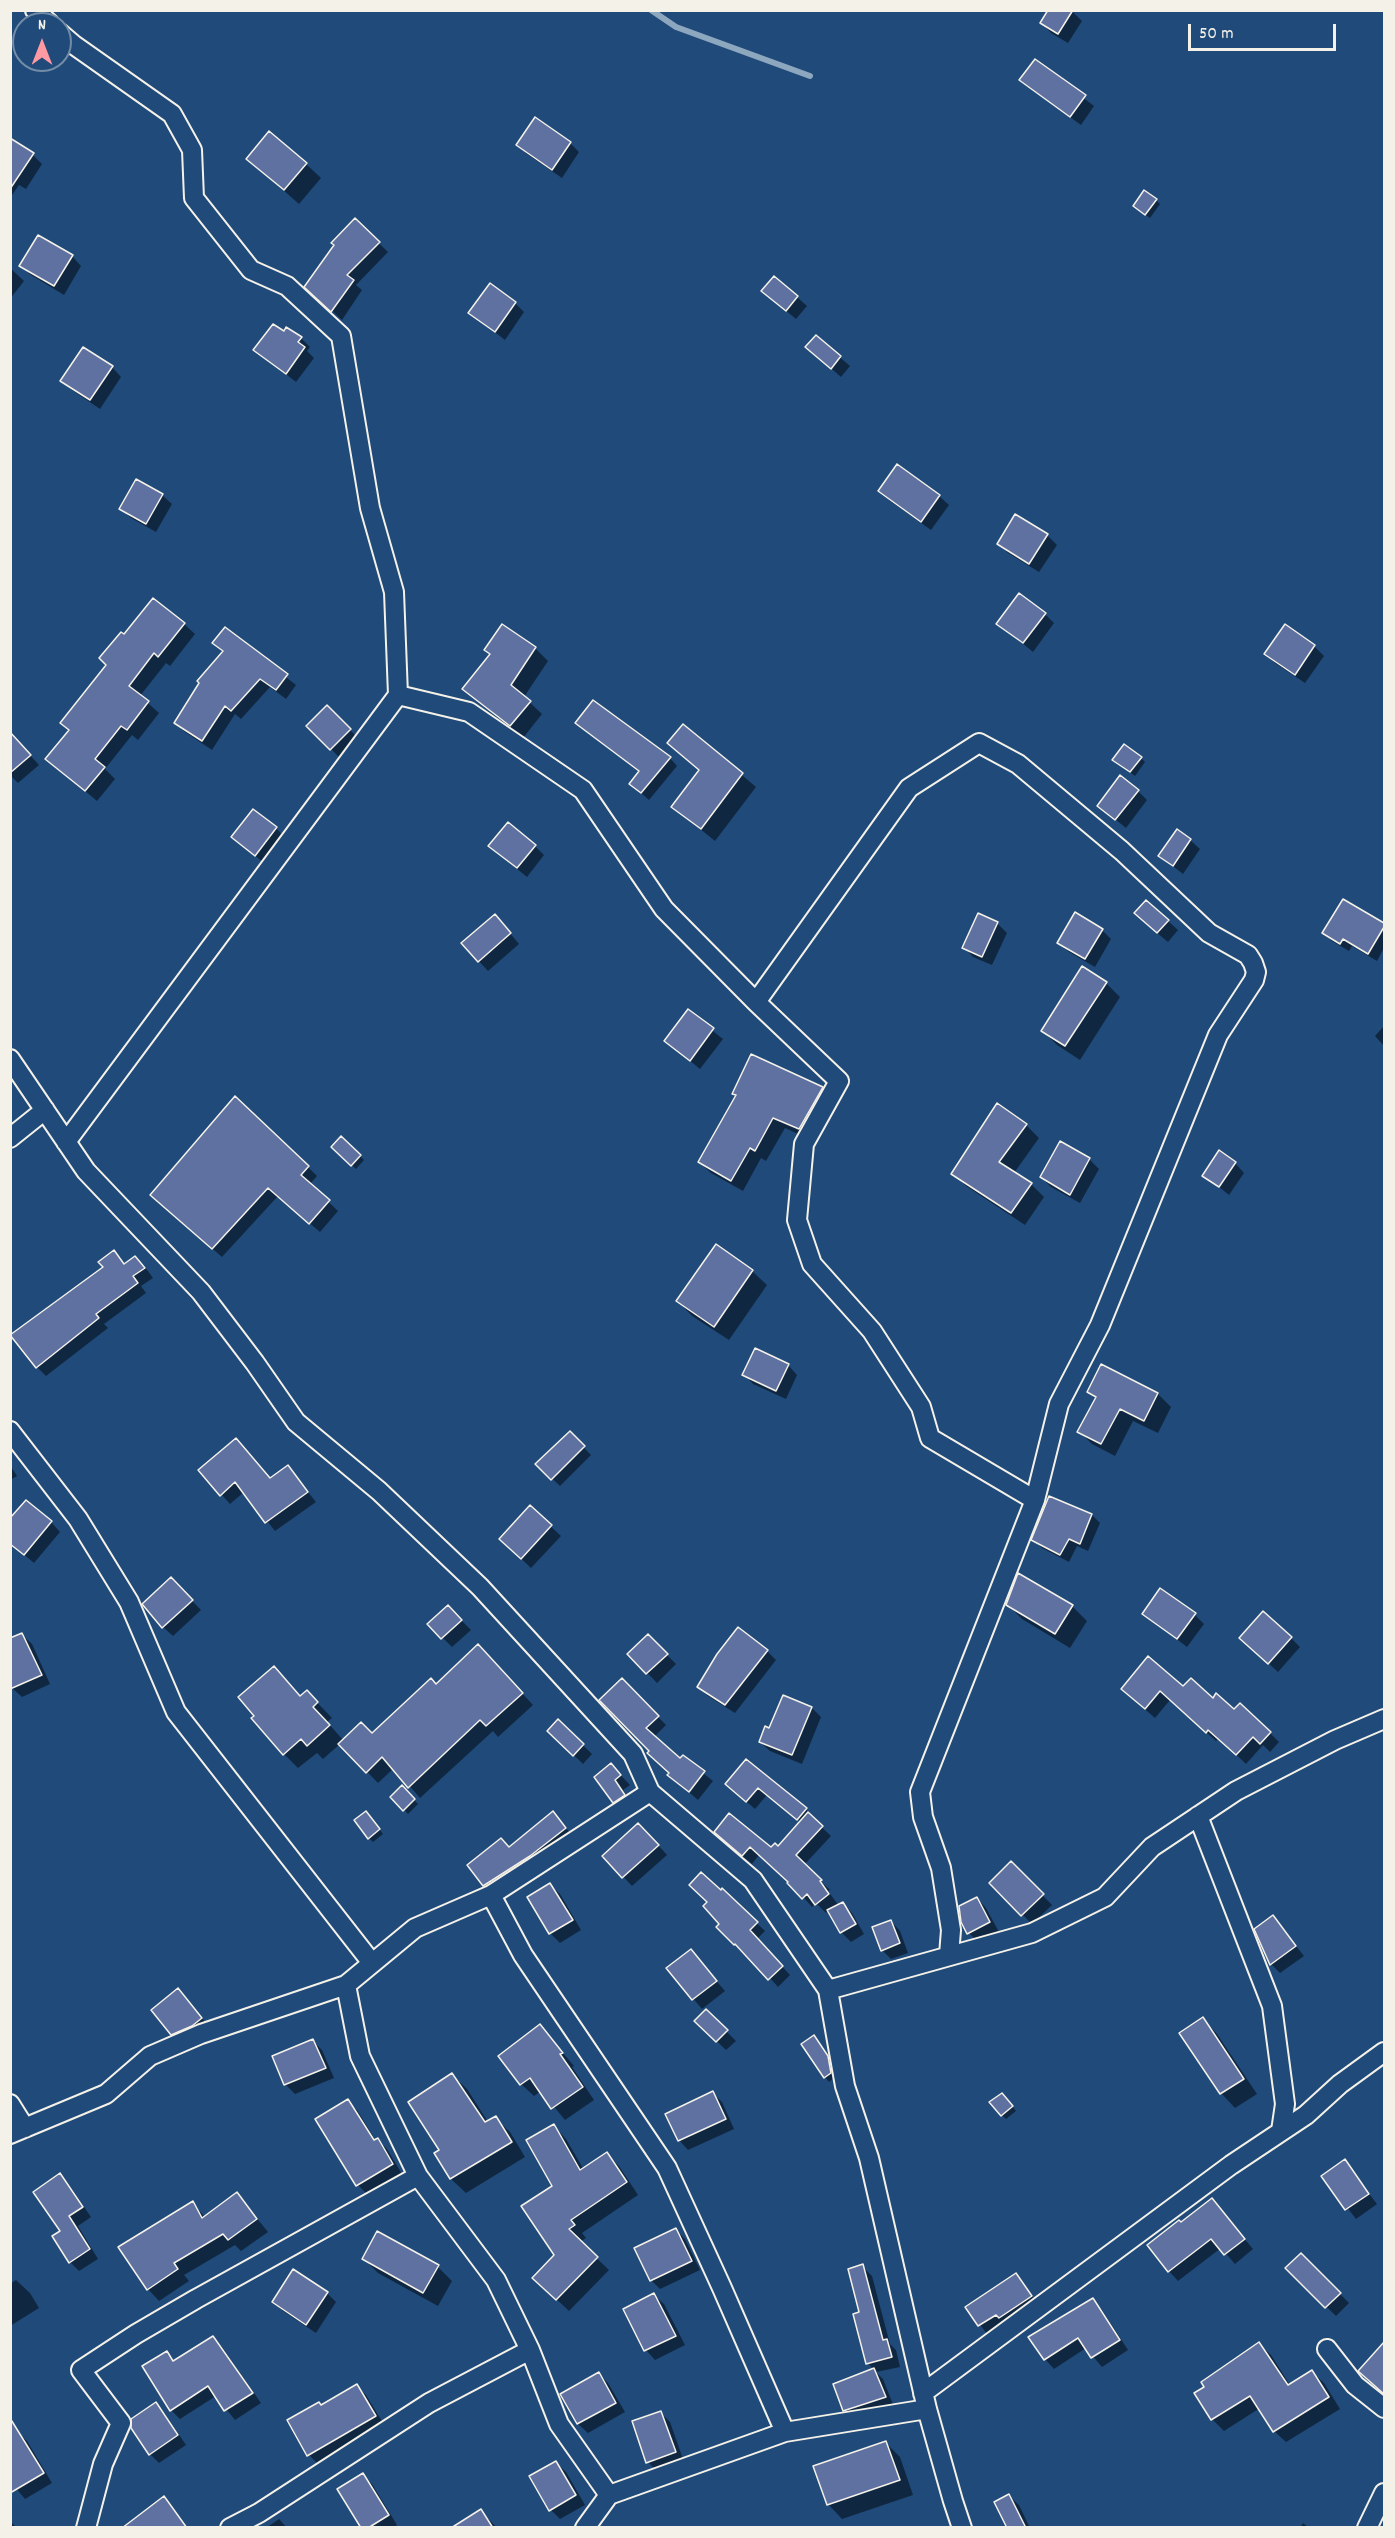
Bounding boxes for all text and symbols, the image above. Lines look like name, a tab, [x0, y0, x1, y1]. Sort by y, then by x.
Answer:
north arrow	[12, 12, 72, 72]
scale bar	[1191, 12, 1340, 50]
text: N	[38, 14, 46, 37]
text: 50 m	[1199, 22, 1234, 47]

